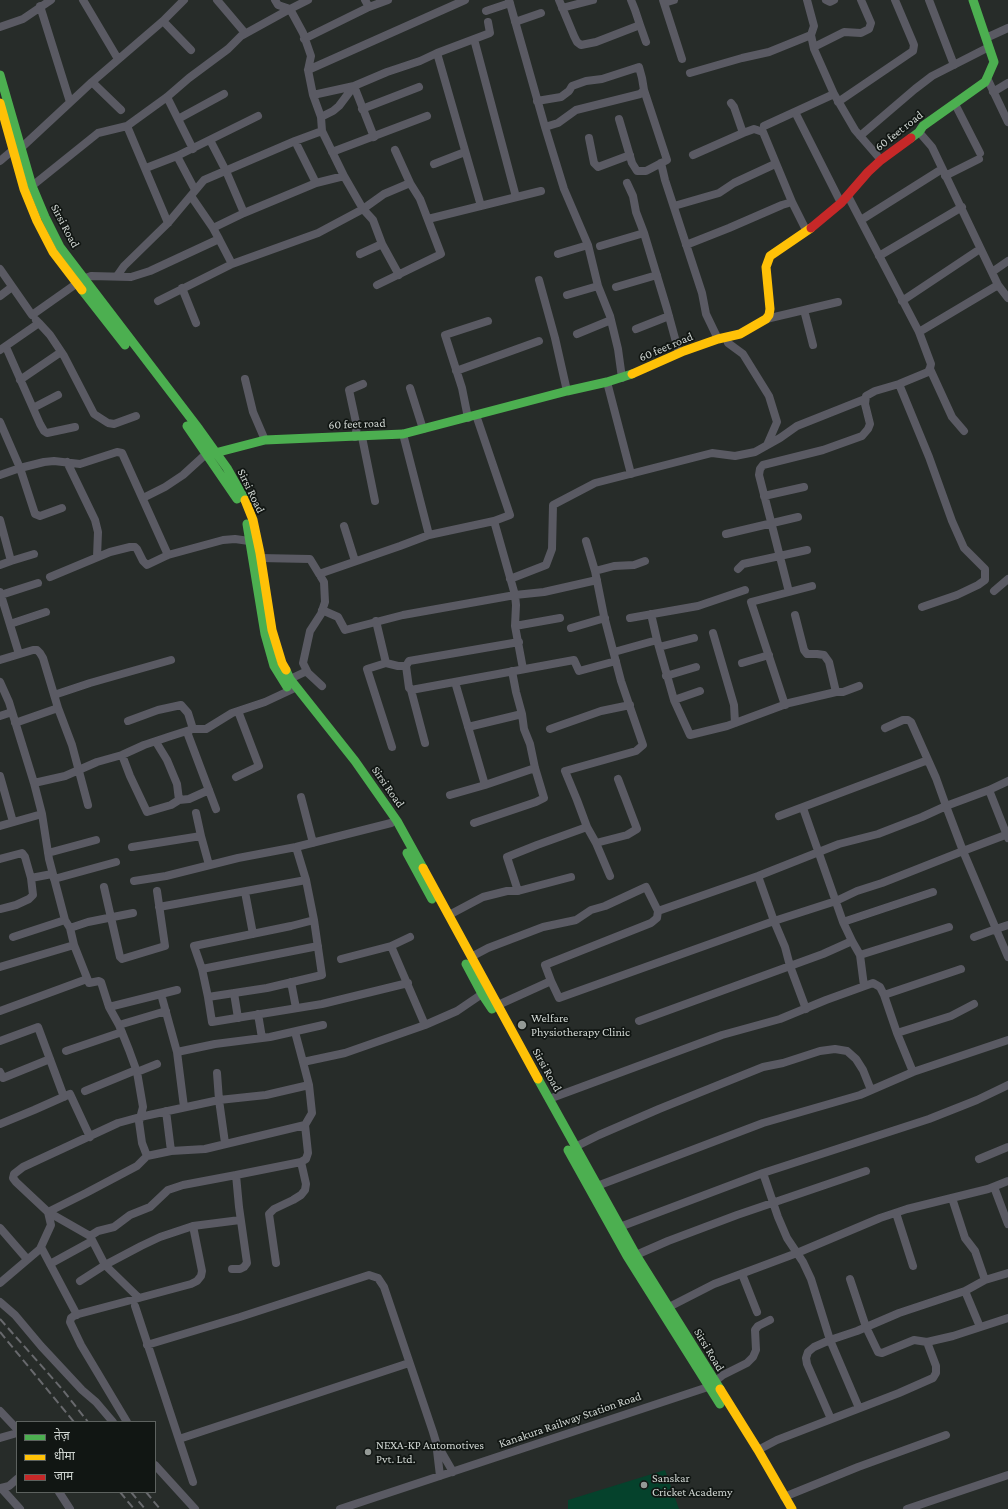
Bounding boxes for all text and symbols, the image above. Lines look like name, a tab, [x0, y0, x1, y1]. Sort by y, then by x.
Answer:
street label: 60 feet road	[872, 108, 926, 154]
street label: Sirsi Road	[48, 202, 82, 250]
street label: 60 feet road	[637, 329, 695, 365]
street label: 60 feet road	[328, 416, 386, 432]
street label: Sirsi Road	[234, 467, 268, 515]
street label: Sirsi Road	[369, 763, 407, 811]
place label: Welfare Physiotherapy Clinic	[531, 1011, 630, 1039]
marker: Welfare Physiotherapy Clinic	[516, 1019, 528, 1031]
street label: Sirsi Road	[529, 1046, 565, 1094]
street label: Sirsi Road	[691, 1326, 727, 1374]
street label: Kanakura Railway Station Road	[497, 1389, 643, 1451]
legend	[16, 1421, 156, 1493]
text: तेज़	[54, 1429, 70, 1443]
place label: NEXA-KP Automotives Pvt. Ltd.	[376, 1438, 484, 1466]
marker: NEXA-KP Automotives Pvt. Ltd.	[363, 1447, 373, 1457]
text: धीमा	[54, 1449, 75, 1463]
text: जाम	[54, 1469, 73, 1483]
place label: Sanskar Cricket Academy	[652, 1471, 733, 1499]
marker: Sanskar Cricket Academy	[639, 1480, 649, 1490]

